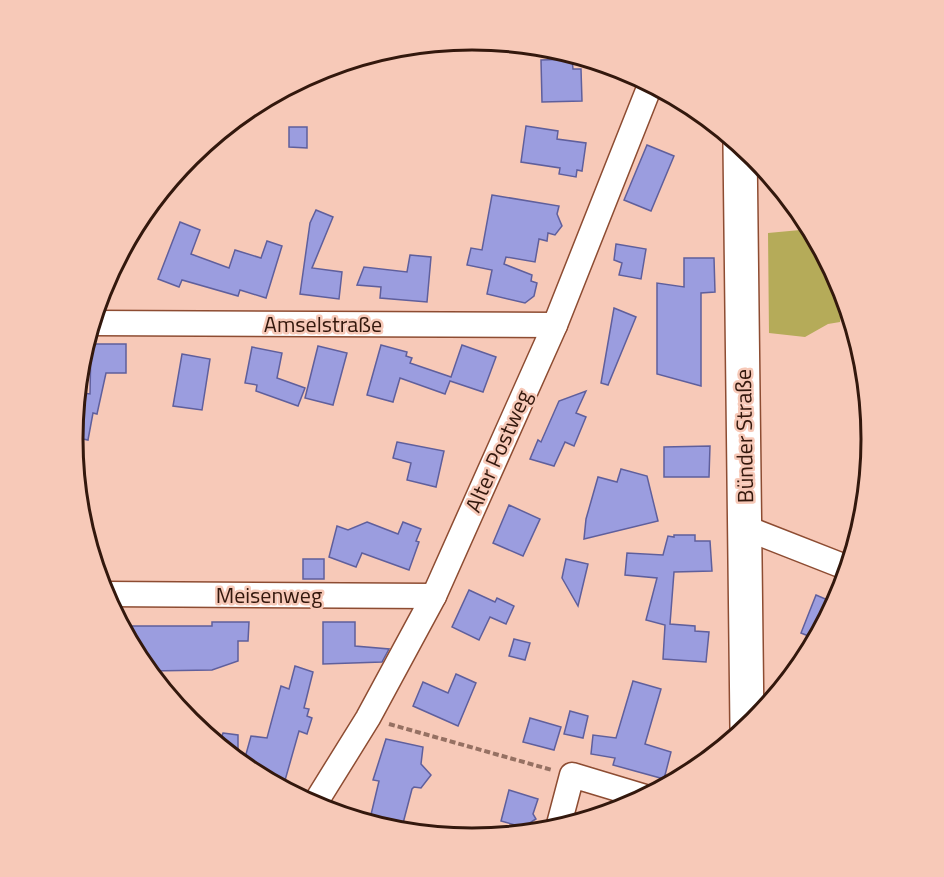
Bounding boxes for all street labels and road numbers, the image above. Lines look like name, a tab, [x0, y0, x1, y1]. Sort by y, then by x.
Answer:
street label: Amselstraße	[264, 307, 382, 341]
street label: Bünder Straße	[726, 369, 762, 503]
street label: Alter Postweg	[456, 384, 540, 518]
street label: Meisenweg	[216, 578, 322, 612]

